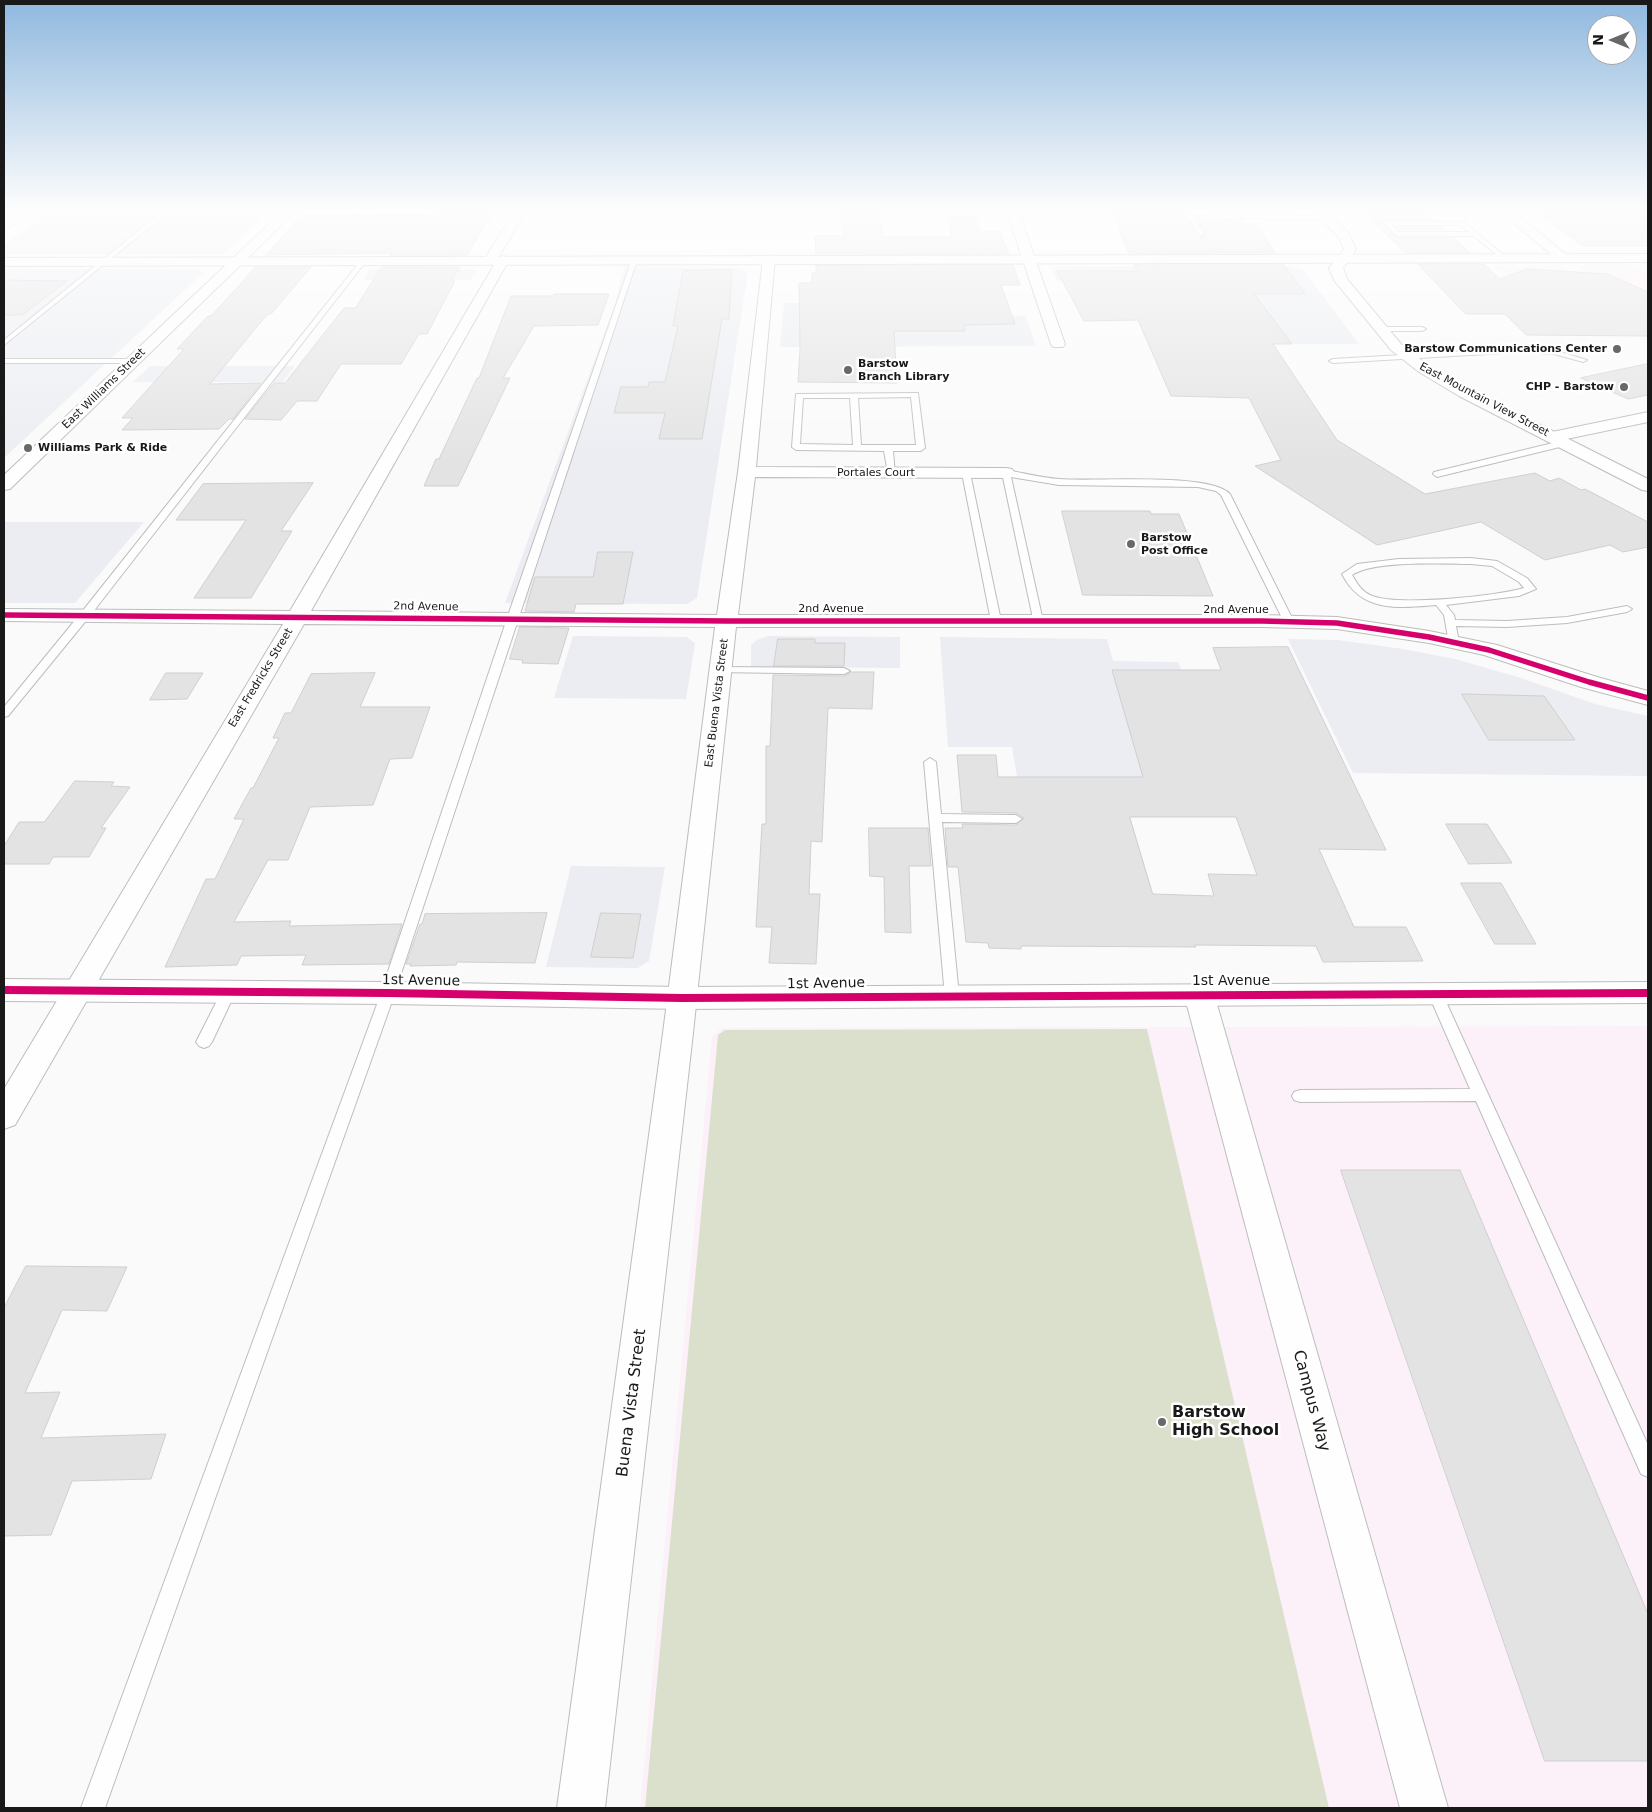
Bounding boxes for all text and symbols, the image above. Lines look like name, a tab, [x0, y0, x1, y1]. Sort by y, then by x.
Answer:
north arrow	[1587, 15, 1637, 65]
text: N	[1590, 34, 1606, 46]
place label: Barstow Communications Center	[1404, 342, 1607, 356]
marker: Barstow Communications Center	[1611, 343, 1623, 355]
street label: East Williams Street	[60, 346, 148, 432]
place label: Barstow Branch Library	[858, 357, 949, 383]
street label: East Mountain View Street	[1417, 360, 1551, 440]
marker: Barstow Branch Library	[842, 364, 854, 376]
place label: CHP - Barstow	[1526, 380, 1614, 394]
marker: CHP - Barstow	[1618, 381, 1630, 393]
place label: Williams Park & Ride	[38, 441, 167, 455]
marker: Williams Park & Ride	[22, 442, 34, 454]
street label: Portales Court	[837, 466, 915, 480]
place label: Barstow Post Office	[1141, 531, 1208, 557]
marker: Barstow Post Office	[1125, 538, 1137, 550]
street label: 2nd Avenue	[393, 600, 459, 614]
street label: 2nd Avenue	[798, 602, 864, 616]
street label: 2nd Avenue	[1203, 603, 1269, 617]
street label: East Fredricks Street	[226, 626, 296, 730]
street label: East Buena Vista Street	[703, 638, 731, 768]
street label: 1st Avenue	[382, 972, 460, 990]
street label: 1st Avenue	[1192, 973, 1270, 989]
street label: 1st Avenue	[787, 975, 865, 993]
street label: Buena Vista Street	[613, 1328, 651, 1478]
street label: Campus Way	[1288, 1348, 1334, 1454]
place label: Barstow High School	[1172, 1403, 1279, 1441]
marker: Barstow High School	[1156, 1416, 1168, 1428]

